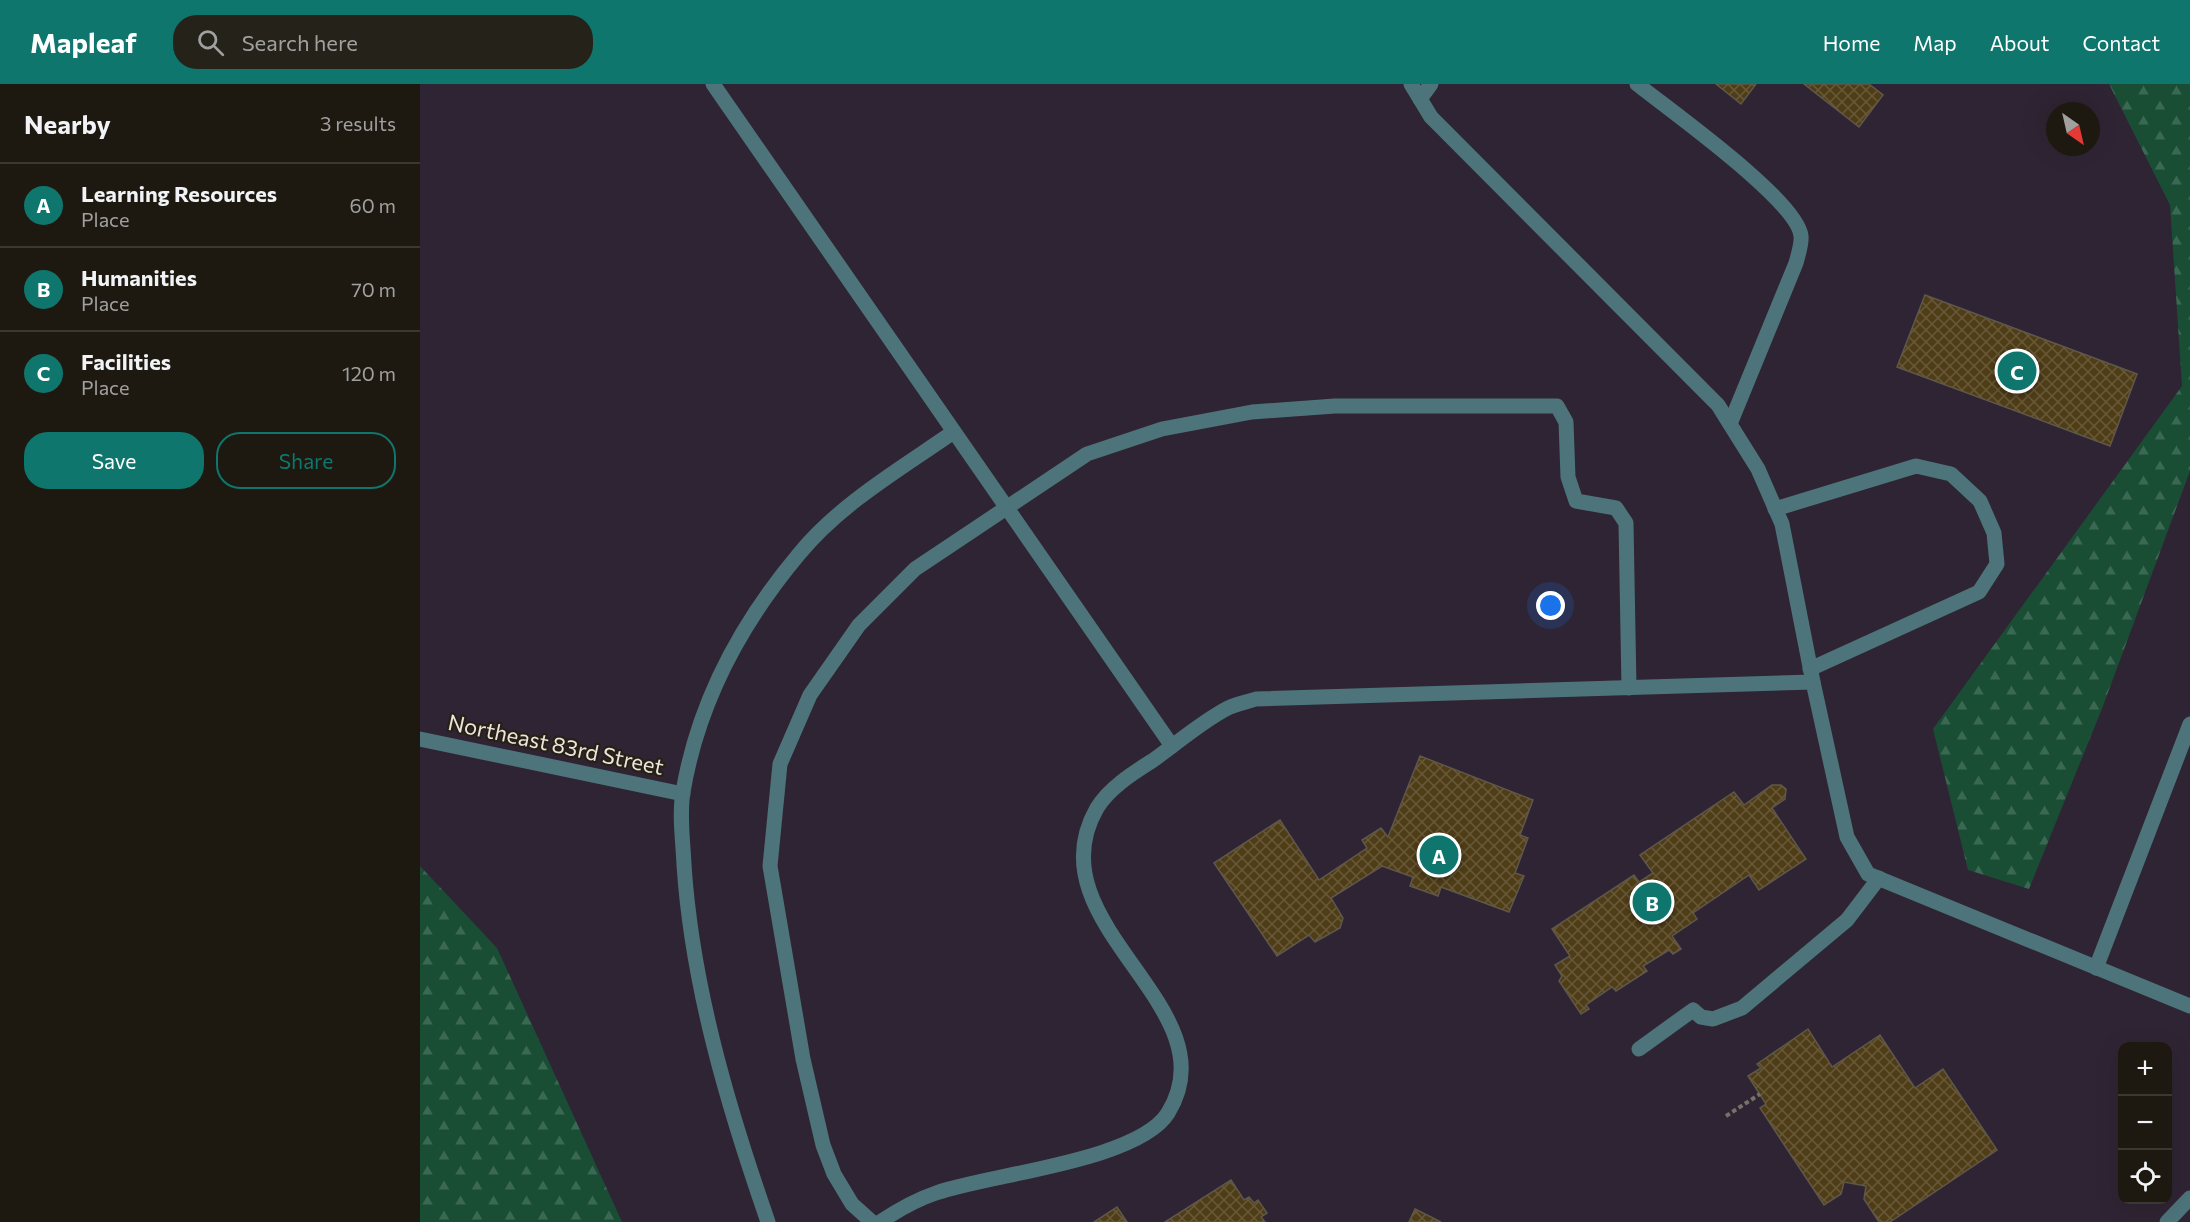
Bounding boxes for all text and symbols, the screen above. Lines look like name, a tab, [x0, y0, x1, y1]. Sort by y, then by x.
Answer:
search box	[173, 15, 593, 69]
text: Mapleaf	[30, 25, 137, 59]
icon: search	[194, 26, 227, 59]
text: Search here	[242, 29, 358, 56]
text: Home	[1823, 30, 1880, 55]
text: Map	[1913, 30, 1957, 55]
text: About	[1990, 30, 2049, 55]
text: Contact	[2082, 30, 2160, 55]
north arrow	[2046, 102, 2100, 156]
text: Nearby	[24, 108, 111, 139]
text: 3 results	[320, 111, 396, 135]
text: Learning Resources	[81, 180, 277, 207]
text: A	[36, 193, 51, 217]
text: 60 m	[350, 193, 396, 217]
text: Place	[81, 207, 130, 231]
text: Humanities	[81, 264, 197, 291]
text: B	[37, 277, 50, 301]
text: 70 m	[351, 277, 396, 301]
text: Place	[81, 291, 130, 315]
text: Facilities	[81, 348, 171, 375]
pin: C	[1998, 348, 2036, 394]
text: C	[37, 361, 50, 385]
text: 120 m	[342, 361, 396, 385]
text: Place	[81, 375, 130, 399]
button: Save	[24, 432, 204, 489]
button: Share	[216, 432, 396, 489]
your location	[1536, 591, 1565, 620]
street label: Northeast 83rd Street	[446, 708, 666, 780]
pin: A	[1420, 832, 1458, 878]
pin: B	[1632, 880, 1672, 924]
map controls	[2118, 1042, 2172, 1204]
button: +	[2118, 1042, 2172, 1096]
button: −	[2118, 1096, 2172, 1150]
button: locate	[2118, 1150, 2172, 1204]

